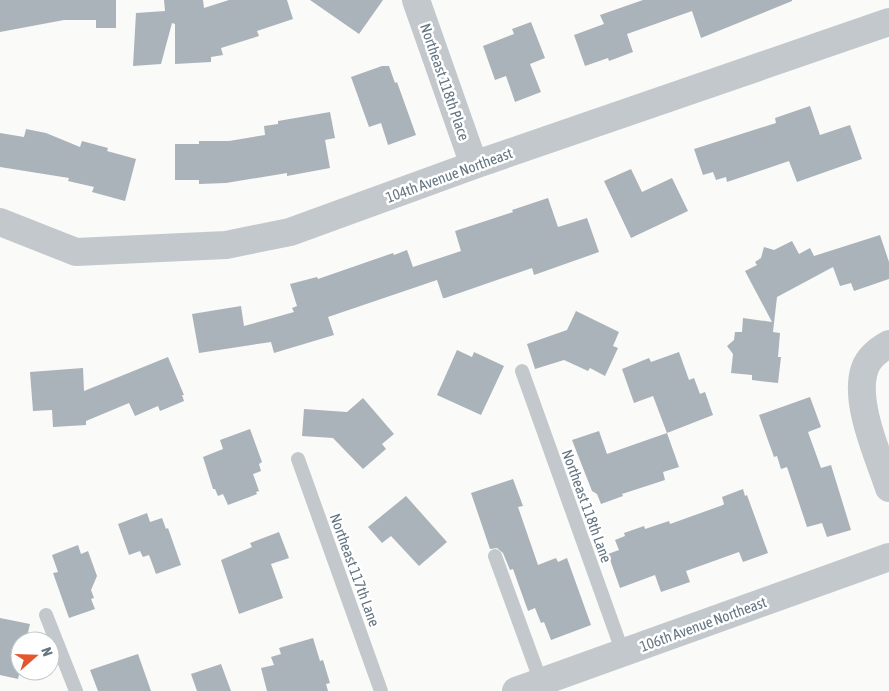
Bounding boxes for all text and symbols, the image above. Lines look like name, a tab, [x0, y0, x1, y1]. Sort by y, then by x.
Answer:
street label: Northeast 118th Place	[417, 21, 473, 143]
street label: 104th Avenue Northeast	[383, 144, 515, 206]
street label: Northeast 118th Lane	[559, 447, 615, 565]
street label: Northeast 117th Lane	[327, 511, 383, 629]
street label: 106th Avenue Northeast	[637, 593, 769, 655]
north arrow	[10, 631, 60, 681]
text: N	[38, 645, 56, 658]

